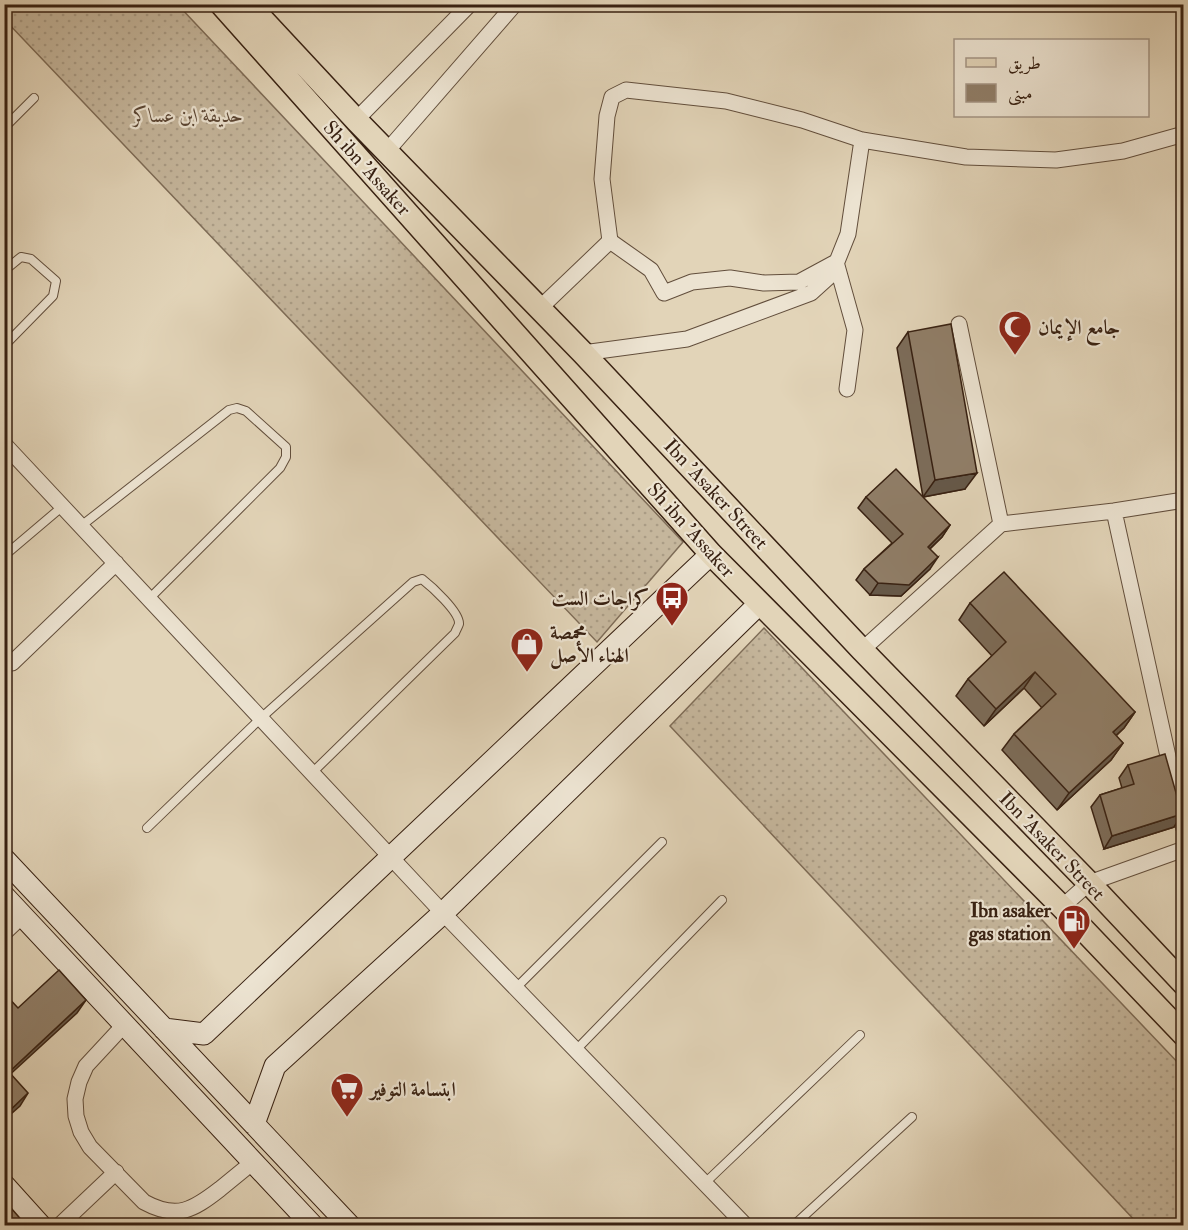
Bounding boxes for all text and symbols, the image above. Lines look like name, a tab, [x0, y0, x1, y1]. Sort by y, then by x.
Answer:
legend	[954, 39, 1149, 117]
text: طريق	[1008, 52, 1041, 75]
text: مبنى	[1008, 82, 1033, 106]
park label: حديقة ابن عساكر	[131, 103, 243, 128]
street label: Sh ibn 'Assaker	[318, 115, 417, 221]
mosque icon: جامع الإيمان	[997, 309, 1033, 356]
place label: جامع الإيمان	[1038, 315, 1120, 346]
street label: Ibn 'Asaker Street	[658, 434, 774, 555]
street label: Sh ibn 'Assaker	[642, 477, 741, 583]
bus stop icon: كراجات الست	[654, 580, 690, 627]
place label: كراجات الست	[552, 586, 649, 611]
place label: محمصة الهناء الأصل	[550, 620, 629, 669]
shop icon: محمصة الهناء الأصل	[509, 626, 545, 673]
street label: Ibn 'Asaker Street	[994, 786, 1111, 906]
place label: Ibn asaker gas station	[968, 898, 1052, 947]
fuel station icon: Ibn asaker gas station	[1056, 903, 1092, 950]
supermarket icon: ابتسامة التوفير	[329, 1071, 365, 1118]
place label: ابتسامة التوفير	[368, 1077, 456, 1102]

